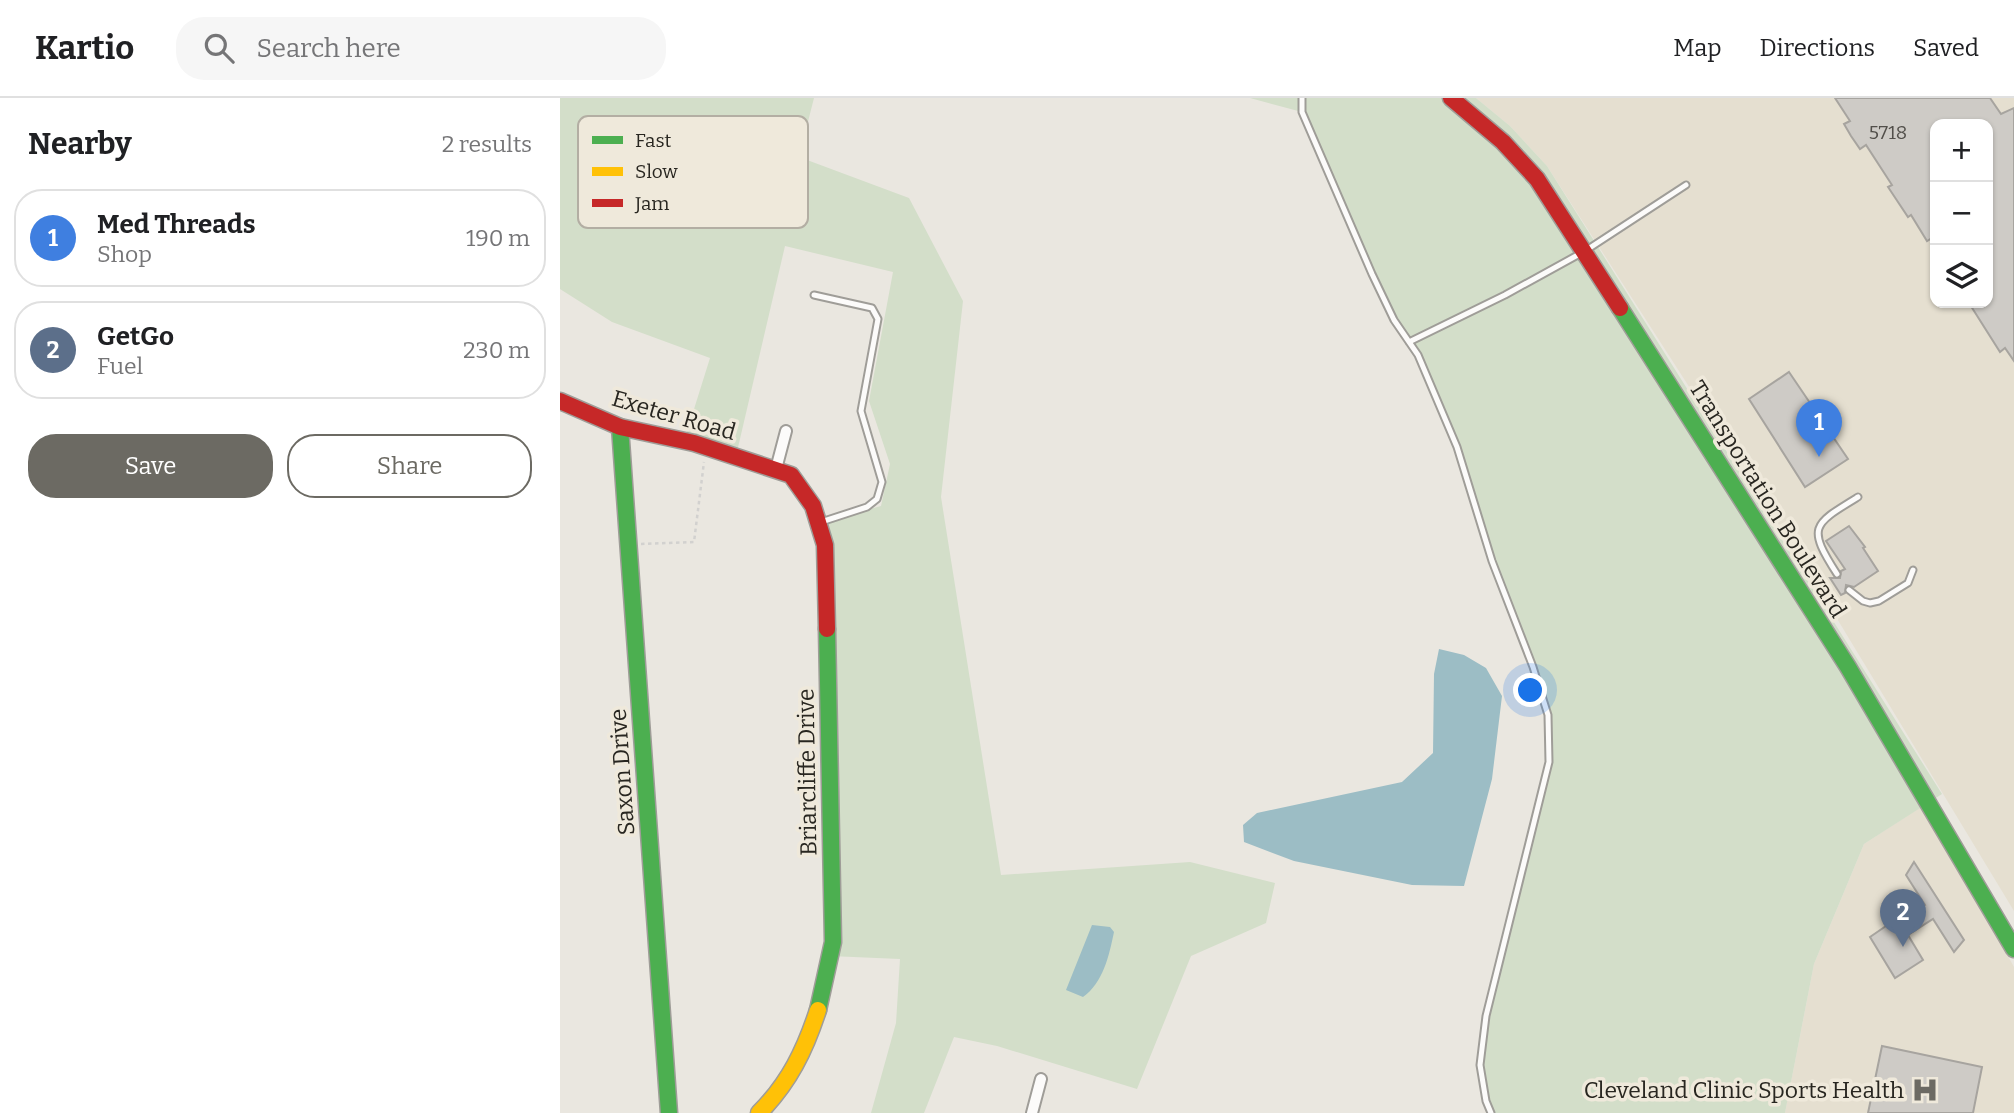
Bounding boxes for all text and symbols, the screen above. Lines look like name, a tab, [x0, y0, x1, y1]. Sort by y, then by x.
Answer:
search box	[176, 17, 666, 80]
text: Kartio	[35, 28, 134, 68]
icon: search	[200, 29, 238, 67]
text: Search here	[256, 33, 401, 64]
text: Map	[1673, 34, 1722, 62]
text: Directions	[1760, 34, 1875, 62]
text: Saved	[1913, 34, 1979, 62]
legend	[578, 116, 808, 228]
map controls	[1930, 119, 1993, 308]
button: +	[1930, 119, 1993, 182]
house number: 5718	[1869, 121, 1907, 144]
text: Nearby	[28, 126, 132, 162]
text: Fast	[635, 129, 672, 152]
text: 2 results	[442, 130, 532, 158]
text: Slow	[635, 160, 678, 183]
button: −	[1930, 182, 1993, 245]
text: Jam	[634, 192, 669, 215]
text: Med Threads	[97, 209, 255, 240]
text: 1	[48, 224, 58, 252]
text: 190 m	[466, 224, 530, 252]
text: Shop	[97, 240, 152, 268]
button: layers	[1930, 245, 1993, 308]
text: GetGo	[97, 321, 174, 352]
text: 2	[47, 336, 59, 364]
text: 230 m	[463, 336, 530, 364]
text: Fuel	[97, 352, 143, 380]
street label: Transportation Boulevard	[1683, 375, 1853, 623]
street label: Exeter Road	[609, 384, 740, 446]
pin: 1	[1796, 399, 1842, 457]
button: Save	[28, 434, 273, 498]
button: Share	[287, 434, 532, 498]
your location	[1513, 673, 1547, 707]
street label: Briarcliffe Drive	[792, 688, 822, 856]
street label: Saxon Drive	[604, 708, 640, 836]
pin: 2	[1880, 889, 1926, 947]
hospital icon: Cleveland Clinic Sports Health	[1910, 1075, 1940, 1105]
place label: Cleveland Clinic Sports Health	[1584, 1076, 1904, 1104]

